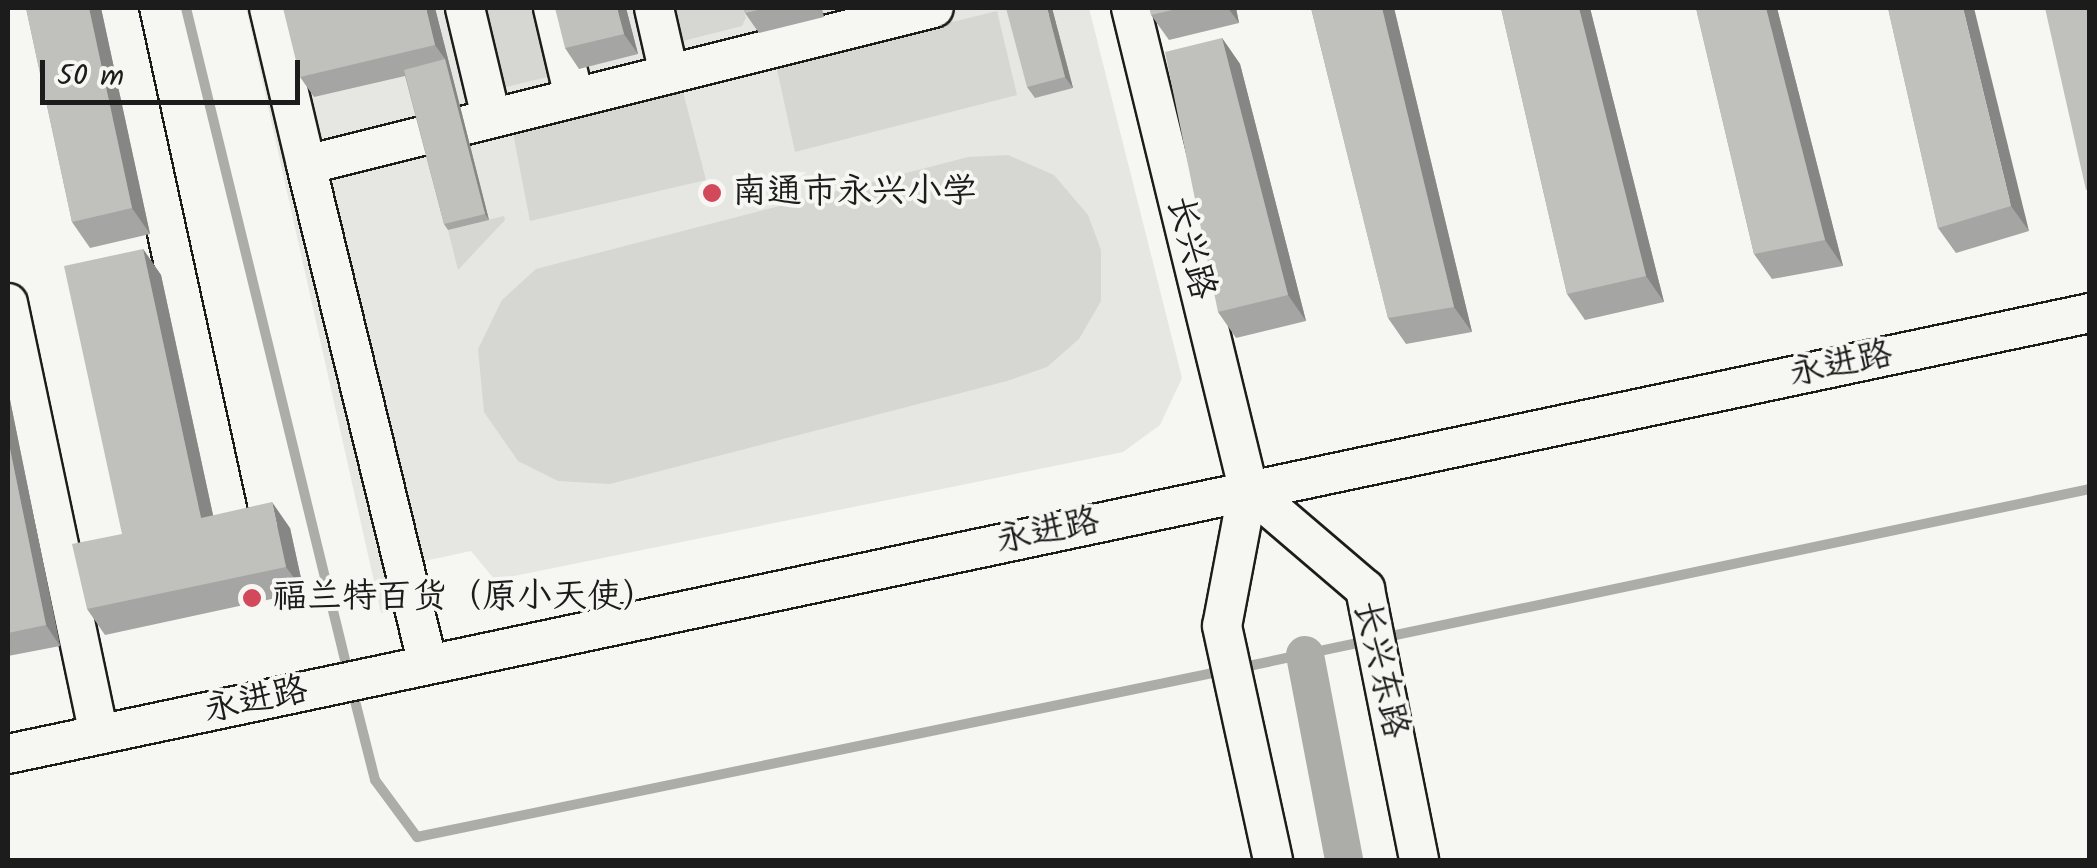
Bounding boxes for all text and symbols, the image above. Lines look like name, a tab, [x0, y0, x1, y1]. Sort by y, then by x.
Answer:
scale bar	[45, 40, 305, 102]
text: 50 m	[57, 53, 124, 101]
place label: 南通市永兴小学	[732, 172, 977, 214]
marker: 南通市永兴小学	[701, 182, 723, 204]
street label: 长兴路	[1157, 192, 1223, 304]
street label: 永进路	[1785, 334, 1897, 396]
street label: 永进路	[992, 501, 1104, 563]
place label: 福兰特百货（原小天使）	[272, 577, 657, 619]
marker: 福兰特百货（原小天使）	[241, 587, 263, 609]
street label: 长兴东路	[1344, 597, 1416, 743]
street label: 永进路	[200, 670, 312, 732]

